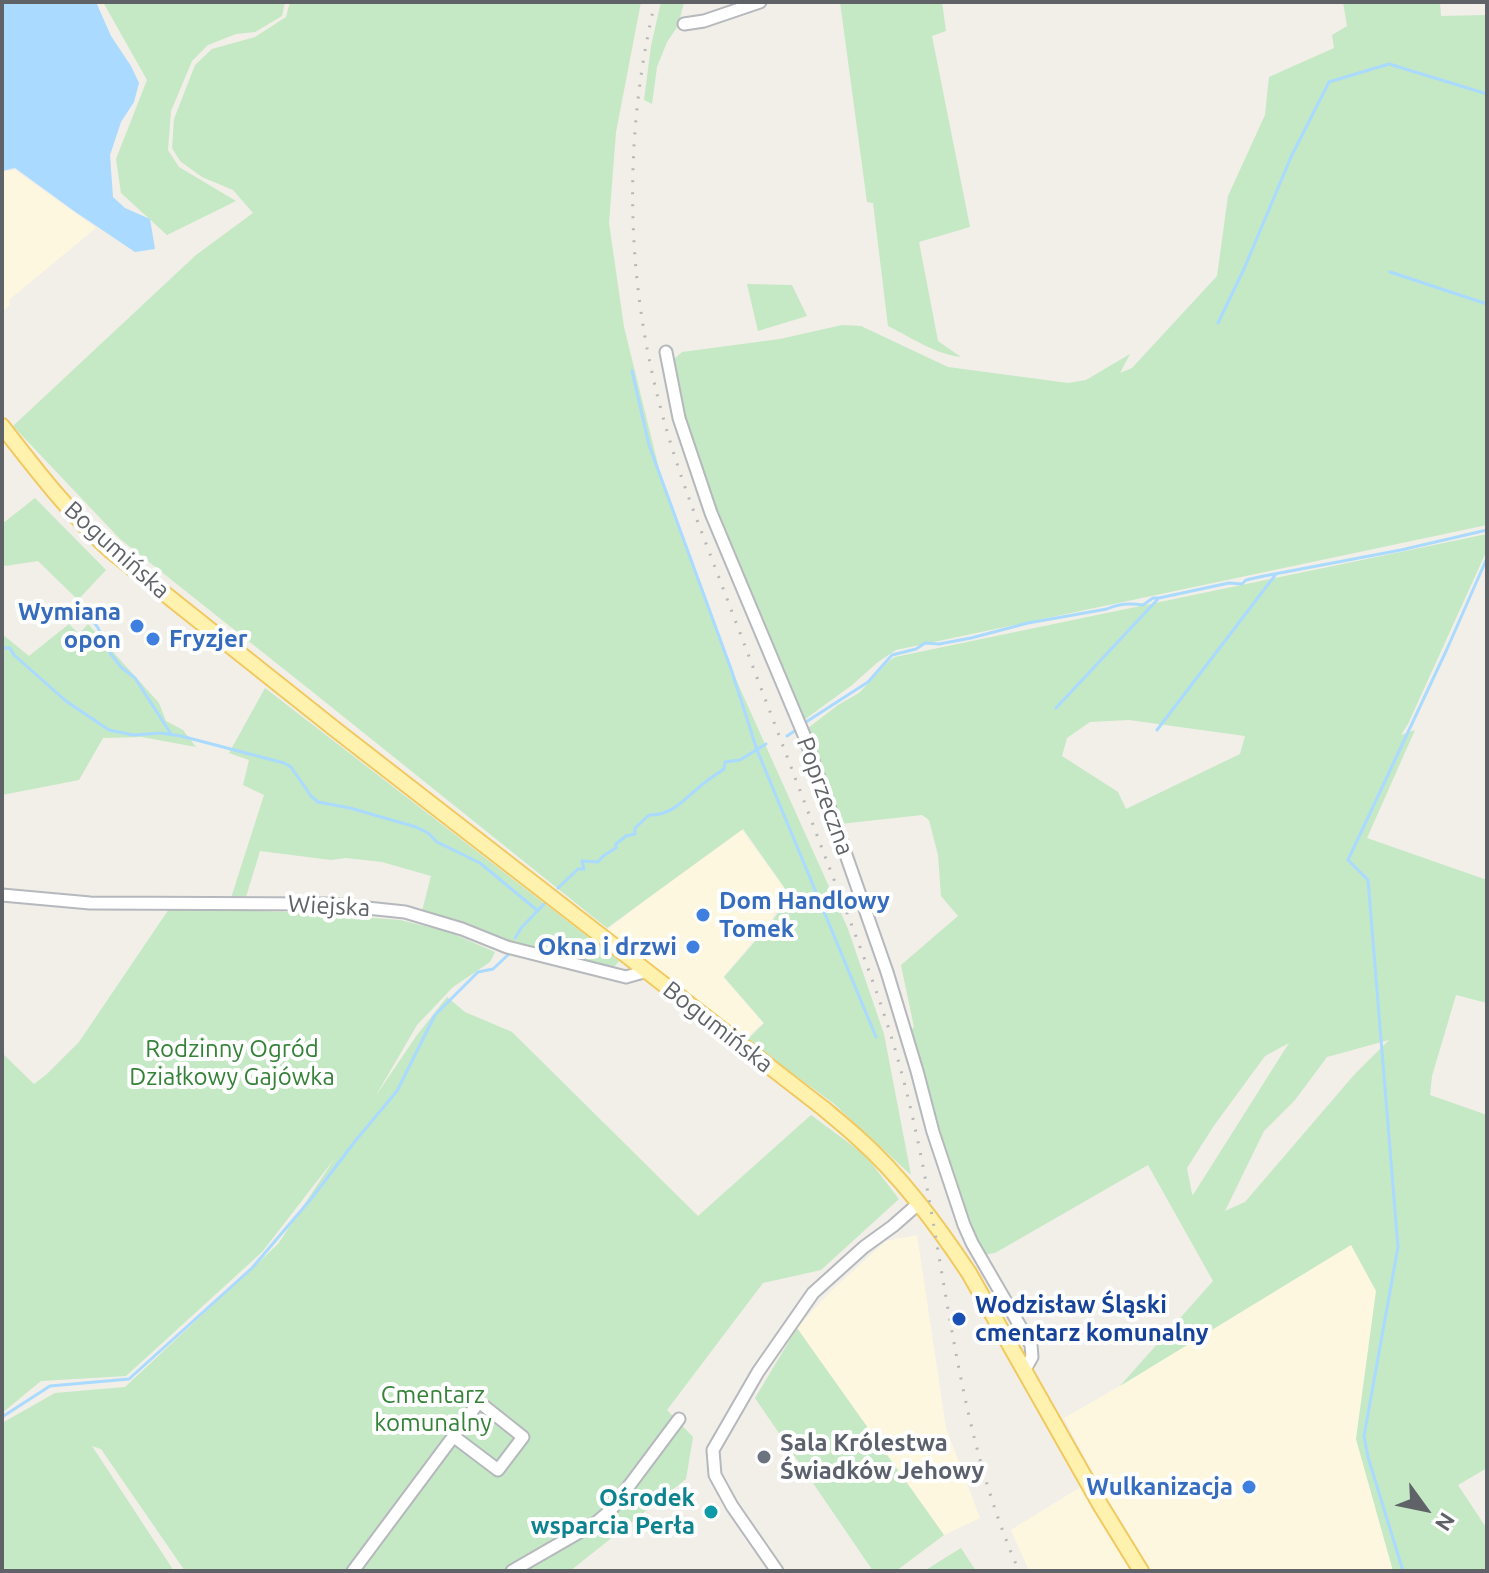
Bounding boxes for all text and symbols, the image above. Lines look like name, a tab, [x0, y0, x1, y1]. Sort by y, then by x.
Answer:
street label: Bogumińska	[58, 495, 176, 605]
place label: Wymiana opon	[18, 598, 121, 654]
marker: Wymiana opon	[128, 617, 146, 635]
place label: Fryzjer	[169, 625, 248, 653]
marker: Fryzjer	[144, 630, 162, 648]
street label: Poprzeczna	[790, 733, 860, 859]
place label: Dom Handlowy Tomek	[719, 887, 890, 943]
street label: Wiejska	[287, 889, 371, 923]
marker: Dom Handlowy Tomek	[694, 906, 712, 924]
place label: Okna i drzwi	[538, 933, 677, 961]
marker: Okna i drzwi	[684, 938, 702, 956]
street label: Bogumińska	[657, 975, 779, 1079]
park label: Rodzinny Ogród Działkowy Gajówka	[129, 1035, 335, 1091]
place label: Wodzisław Śląski cmentarz komunalny	[975, 1291, 1209, 1347]
marker: Wodzisław Śląski cmentarz komunalny	[950, 1310, 968, 1328]
park label: Cmentarz komunalny	[374, 1381, 492, 1437]
place label: Sala Królestwa Świadków Jehowy	[780, 1429, 984, 1485]
marker: Sala Królestwa Świadków Jehowy	[755, 1448, 773, 1466]
north arrow	[1385, 1469, 1465, 1549]
place label: Wulkanizacja	[1086, 1473, 1233, 1501]
marker: Wulkanizacja	[1240, 1478, 1258, 1496]
place label: Ośrodek wsparcia Perła	[531, 1484, 695, 1540]
marker: Ośrodek wsparcia Perła	[702, 1503, 720, 1521]
text: N	[1431, 1509, 1461, 1536]

